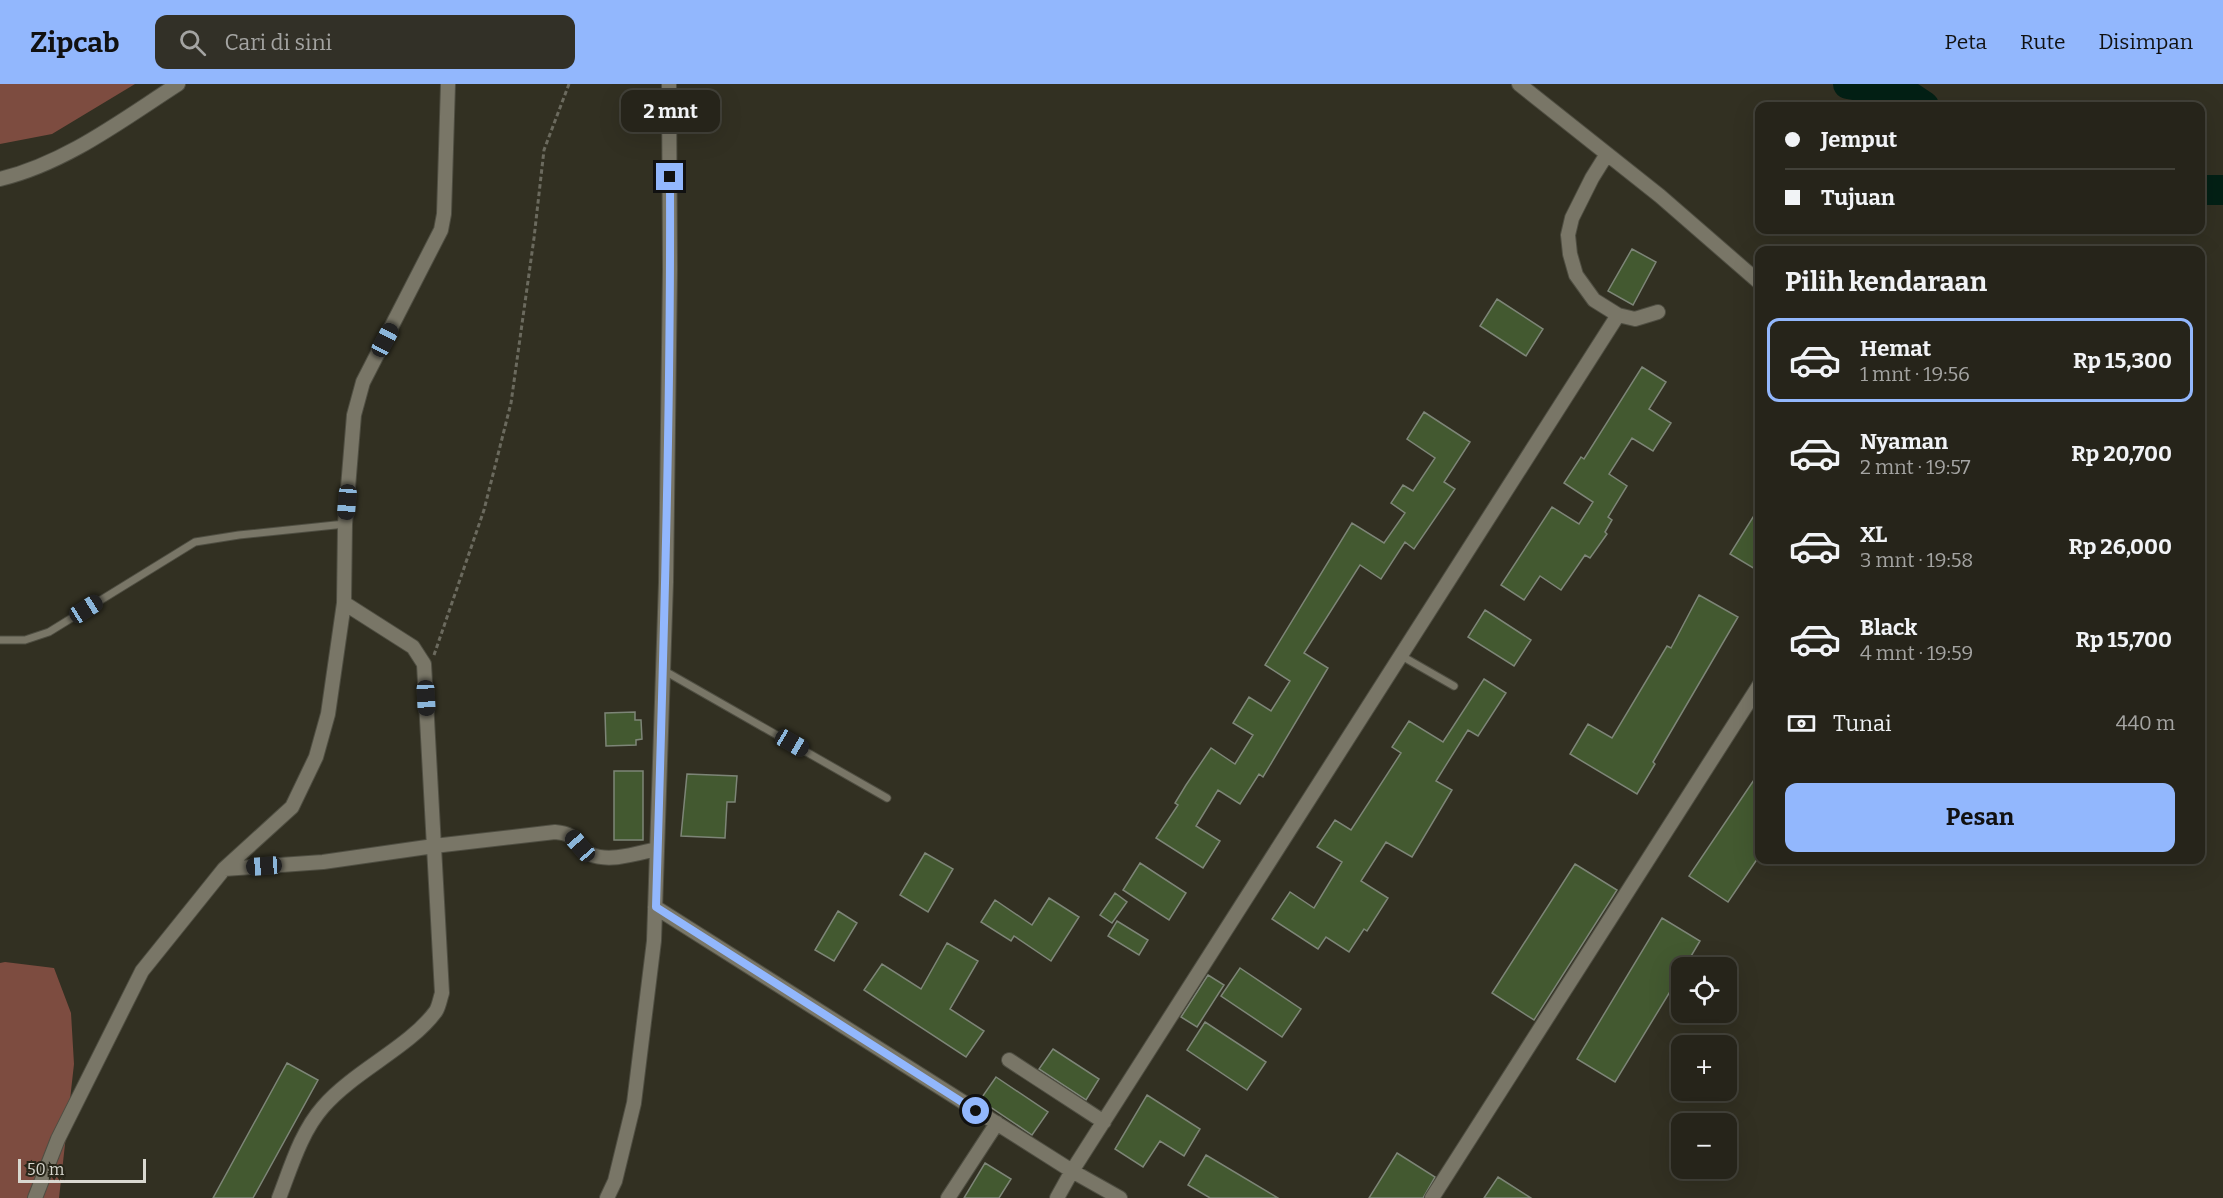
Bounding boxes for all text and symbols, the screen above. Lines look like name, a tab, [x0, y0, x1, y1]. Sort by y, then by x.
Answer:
search box	[155, 15, 575, 69]
text: Zipcab	[30, 26, 119, 59]
icon: search	[176, 26, 209, 59]
text: Cari di sini	[224, 29, 332, 56]
text: Peta	[1945, 29, 1987, 55]
text: Rute	[2020, 29, 2065, 55]
text: Disimpan	[2098, 29, 2193, 55]
callout: 2 mnt	[620, 90, 720, 132]
text: 2 mnt	[643, 99, 698, 123]
text: Jemput	[1821, 126, 1897, 153]
route end	[656, 163, 683, 190]
text: Tujuan	[1821, 184, 1895, 211]
text: Pilih kendaraan	[1785, 266, 1987, 298]
car	[369, 320, 401, 360]
icon: car	[1788, 333, 1842, 387]
text: Hemat	[1860, 335, 1931, 362]
text: Rp 15,300	[2073, 347, 2172, 374]
text: 1 mnt · 19:56	[1860, 362, 1970, 386]
icon: car	[1788, 426, 1842, 480]
text: Nyaman	[1860, 428, 1948, 455]
text: Rp 20,700	[2071, 440, 2172, 467]
text: 2 mnt · 19:57	[1860, 455, 1970, 479]
car	[336, 483, 358, 521]
icon: car	[1788, 519, 1842, 573]
text: XL	[1860, 521, 1887, 548]
text: Rp 26,000	[2068, 533, 2172, 560]
text: 3 mnt · 19:58	[1860, 548, 1973, 572]
car	[66, 592, 106, 626]
icon: car	[1788, 612, 1842, 666]
text: Black	[1860, 614, 1917, 641]
text: Rp 15,700	[2075, 626, 2172, 653]
text: 4 mnt · 19:59	[1860, 641, 1973, 665]
car	[416, 680, 436, 716]
icon: cash	[1785, 707, 1818, 740]
text: Tunai	[1833, 710, 1892, 737]
text: 440 m	[2116, 711, 2175, 735]
car	[772, 726, 812, 760]
button: Pesan	[1785, 783, 2175, 852]
car	[561, 827, 599, 865]
car	[245, 856, 283, 876]
map controls	[1671, 957, 1737, 1179]
button: locate	[1671, 957, 1737, 1023]
button: +	[1671, 1035, 1737, 1101]
route start	[962, 1097, 989, 1124]
button: −	[1671, 1113, 1737, 1179]
scale bar	[18, 1156, 146, 1184]
text: 50 m	[27, 1160, 64, 1179]

